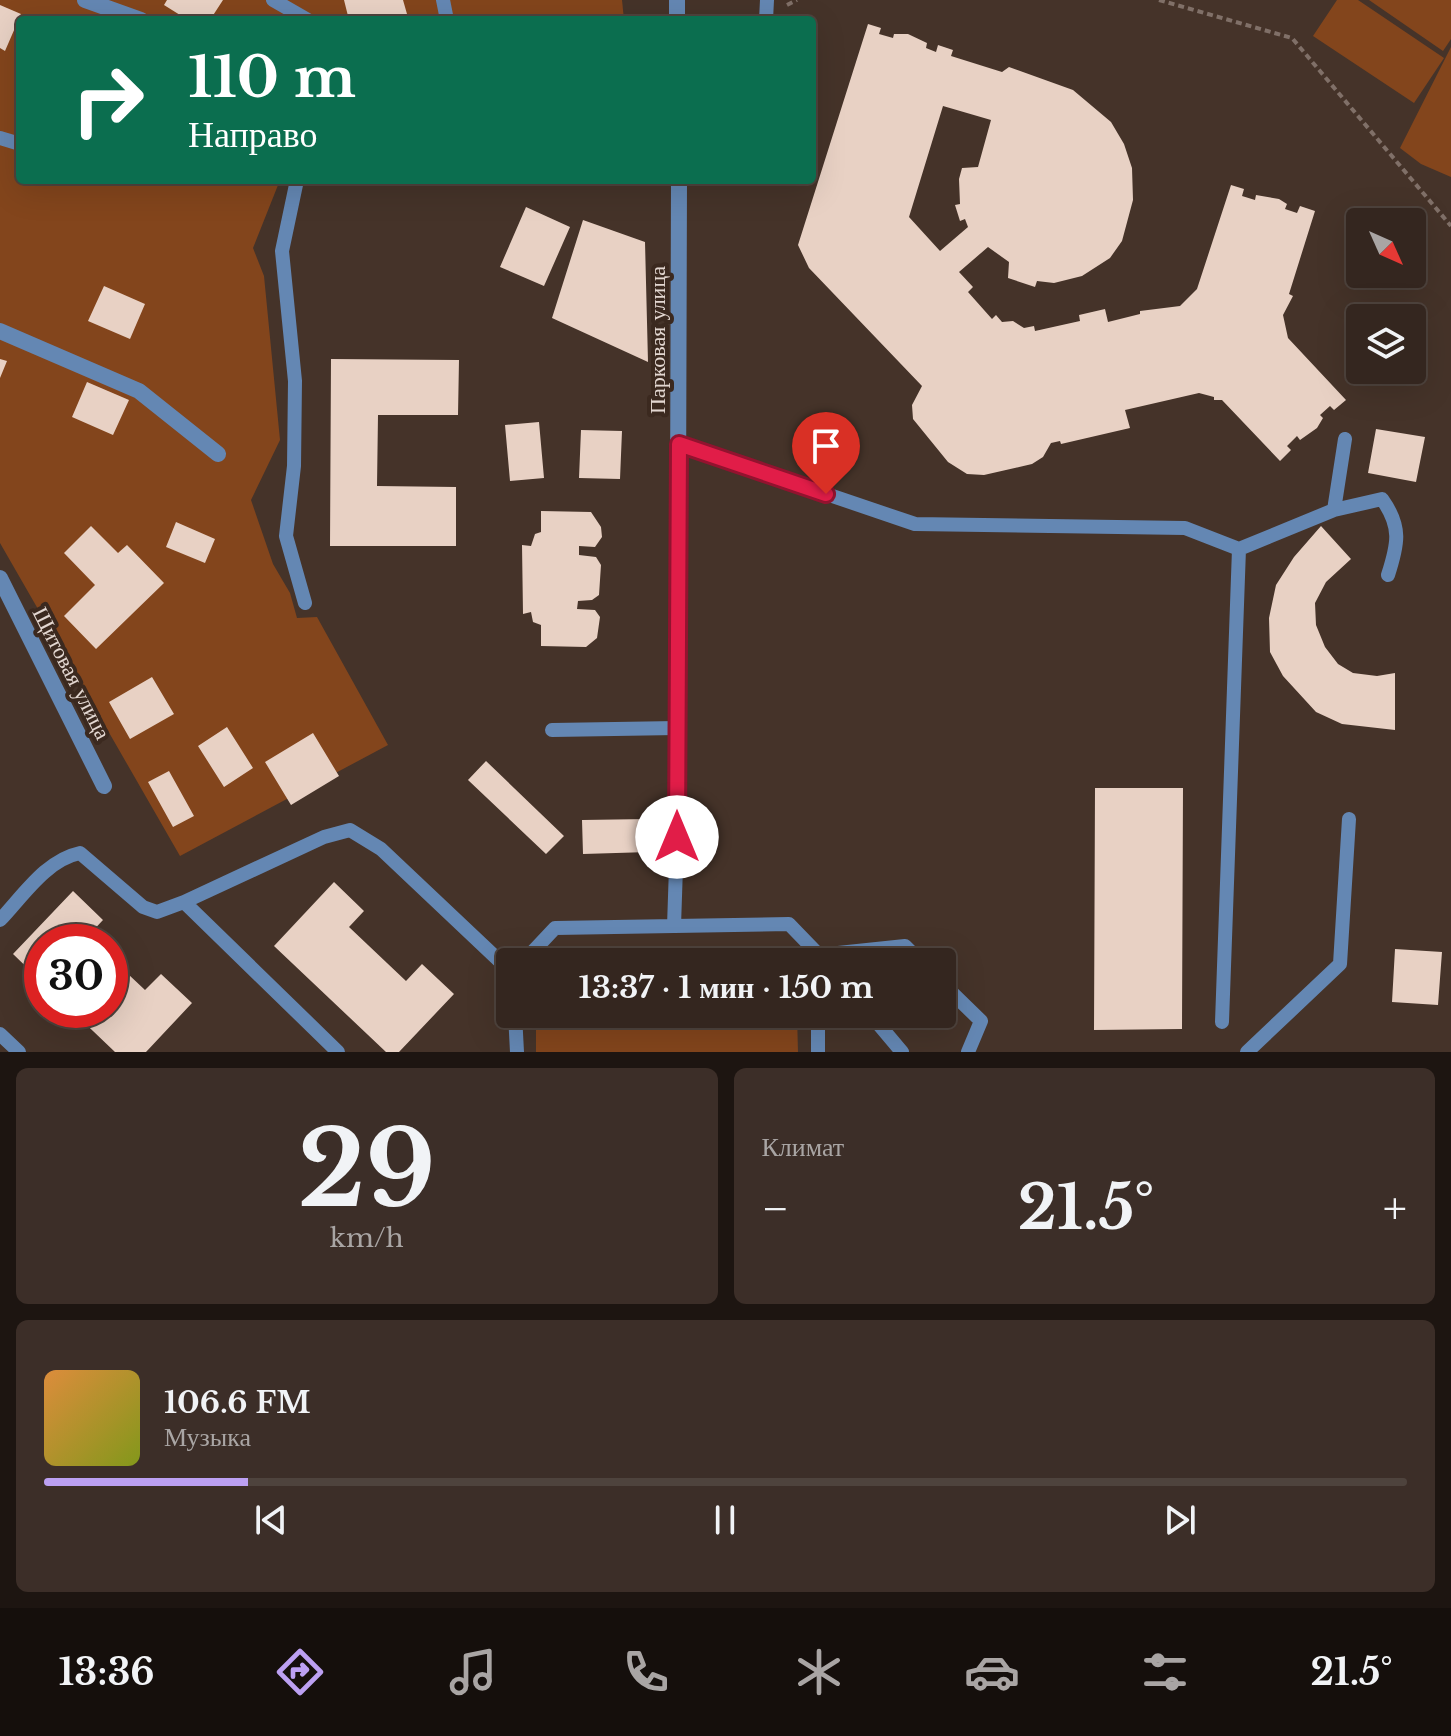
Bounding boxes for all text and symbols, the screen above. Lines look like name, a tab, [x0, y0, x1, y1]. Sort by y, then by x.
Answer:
text: 110 m	[188, 43, 356, 112]
icon: right	[56, 48, 160, 152]
text: Направо	[188, 112, 318, 157]
north arrow	[1346, 208, 1426, 288]
map controls	[1346, 208, 1426, 384]
street label: Парковая улица	[644, 266, 671, 414]
button: layers	[1346, 304, 1426, 384]
pin	[792, 412, 860, 494]
icon: arrive	[804, 424, 848, 468]
street label: Щитовая улица	[27, 603, 117, 744]
position arrow	[635, 795, 719, 879]
speed limit sign: 30	[24, 924, 128, 1028]
text: 13:37 · 1 мин · 150 m	[579, 969, 873, 1006]
text: 29	[298, 1105, 436, 1234]
text: Климат	[762, 1131, 844, 1163]
text: 21.5°	[1018, 1171, 1154, 1245]
text: −	[762, 1181, 789, 1236]
text: +	[1383, 1181, 1407, 1236]
text: km/h	[330, 1222, 404, 1254]
text: 106.6 FM	[164, 1384, 311, 1421]
text: Музыка	[164, 1421, 251, 1453]
icon: previous	[249, 1498, 293, 1542]
icon: pause	[703, 1498, 747, 1542]
icon: next	[1158, 1498, 1202, 1542]
icon: directions	[272, 1644, 328, 1700]
icon: music	[445, 1644, 501, 1700]
icon: phone	[618, 1644, 674, 1700]
icon: climate	[791, 1644, 847, 1700]
icon: car	[964, 1644, 1020, 1700]
icon: filters	[1137, 1644, 1193, 1700]
text: 13:36	[59, 1650, 155, 1695]
text: 21.5°	[1311, 1650, 1392, 1695]

